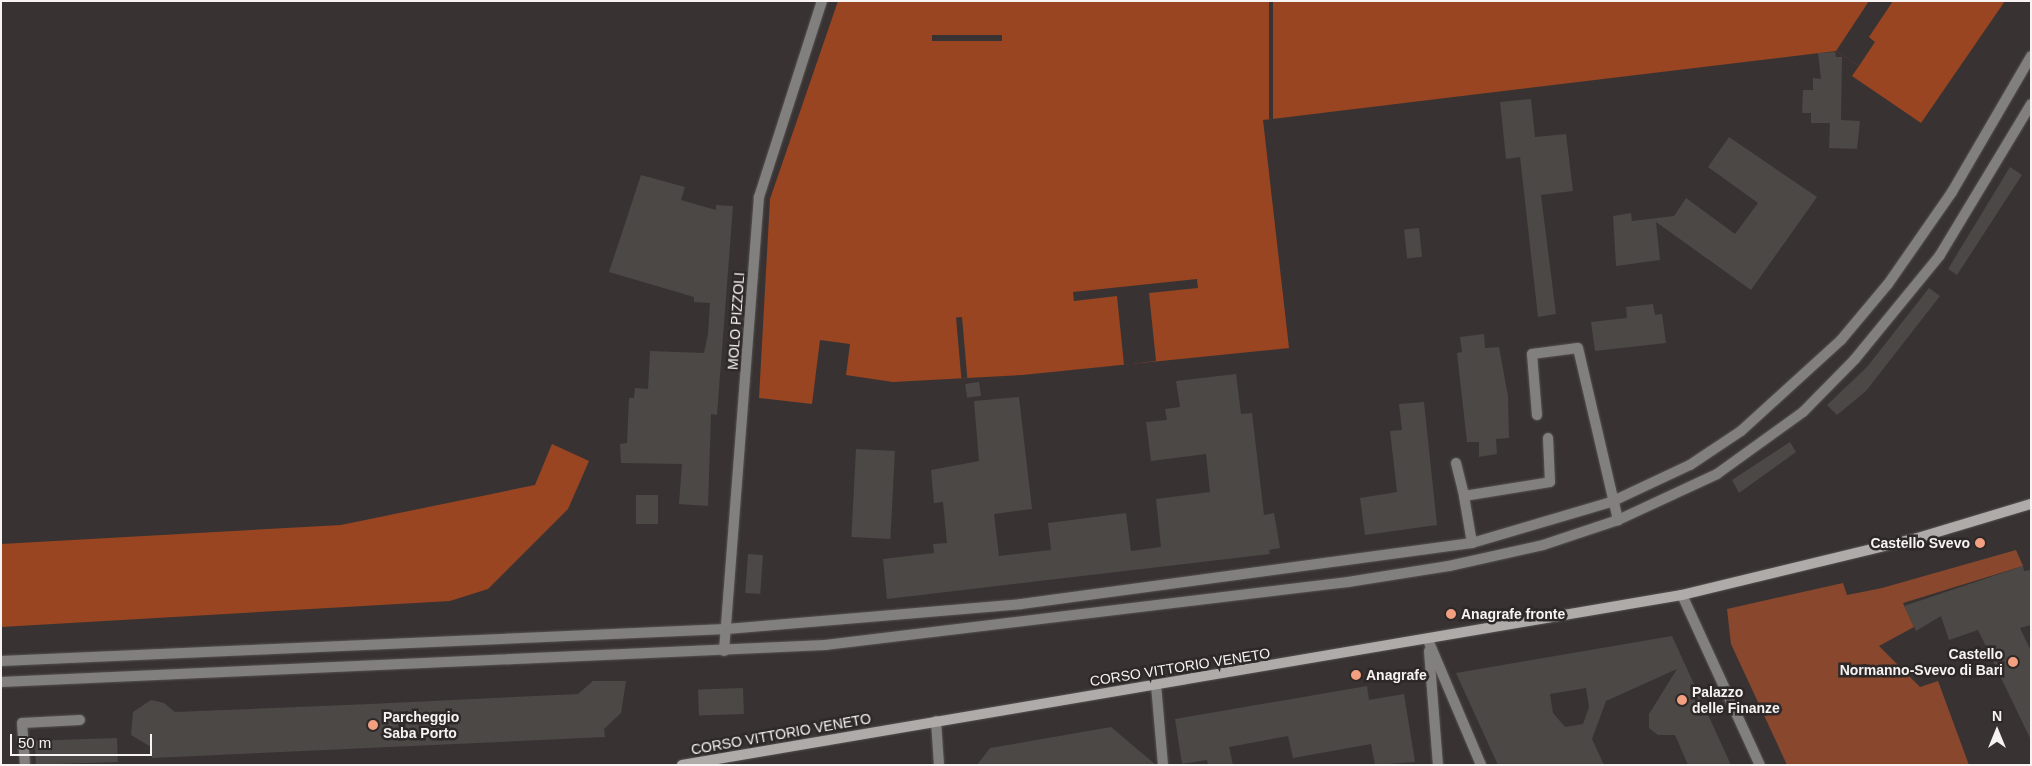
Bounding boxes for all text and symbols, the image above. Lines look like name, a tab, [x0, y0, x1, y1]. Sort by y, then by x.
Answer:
street label: MOLO PIZZOLI	[724, 272, 748, 370]
place label: Castello Svevo	[1870, 535, 1970, 551]
marker: Castello Svevo	[1974, 537, 1986, 549]
place label: Anagrafe fronte	[1461, 606, 1565, 622]
marker: Anagrafe fronte	[1445, 608, 1457, 620]
street label: CORSO VITTORIO VENETO	[1089, 644, 1271, 690]
place label: Castello Normanno-Svevo di Bari	[1840, 646, 2003, 679]
marker: Castello Normanno-Svevo di Bari	[2007, 656, 2019, 668]
place label: Anagrafe	[1366, 667, 1427, 683]
marker: Anagrafe	[1350, 669, 1362, 681]
place label: Palazzo delle Finanze	[1692, 684, 1780, 716]
marker: Palazzo delle Finanze	[1676, 694, 1688, 706]
north arrow	[1972, 706, 2022, 756]
text: N	[1992, 708, 2002, 724]
place label: Parcheggio Saba Porto	[383, 709, 459, 742]
street label: CORSO VITTORIO VENETO	[690, 710, 872, 758]
marker: Parcheggio Saba Porto	[367, 719, 379, 731]
scale bar	[12, 724, 155, 756]
text: 50 m	[18, 734, 51, 751]

